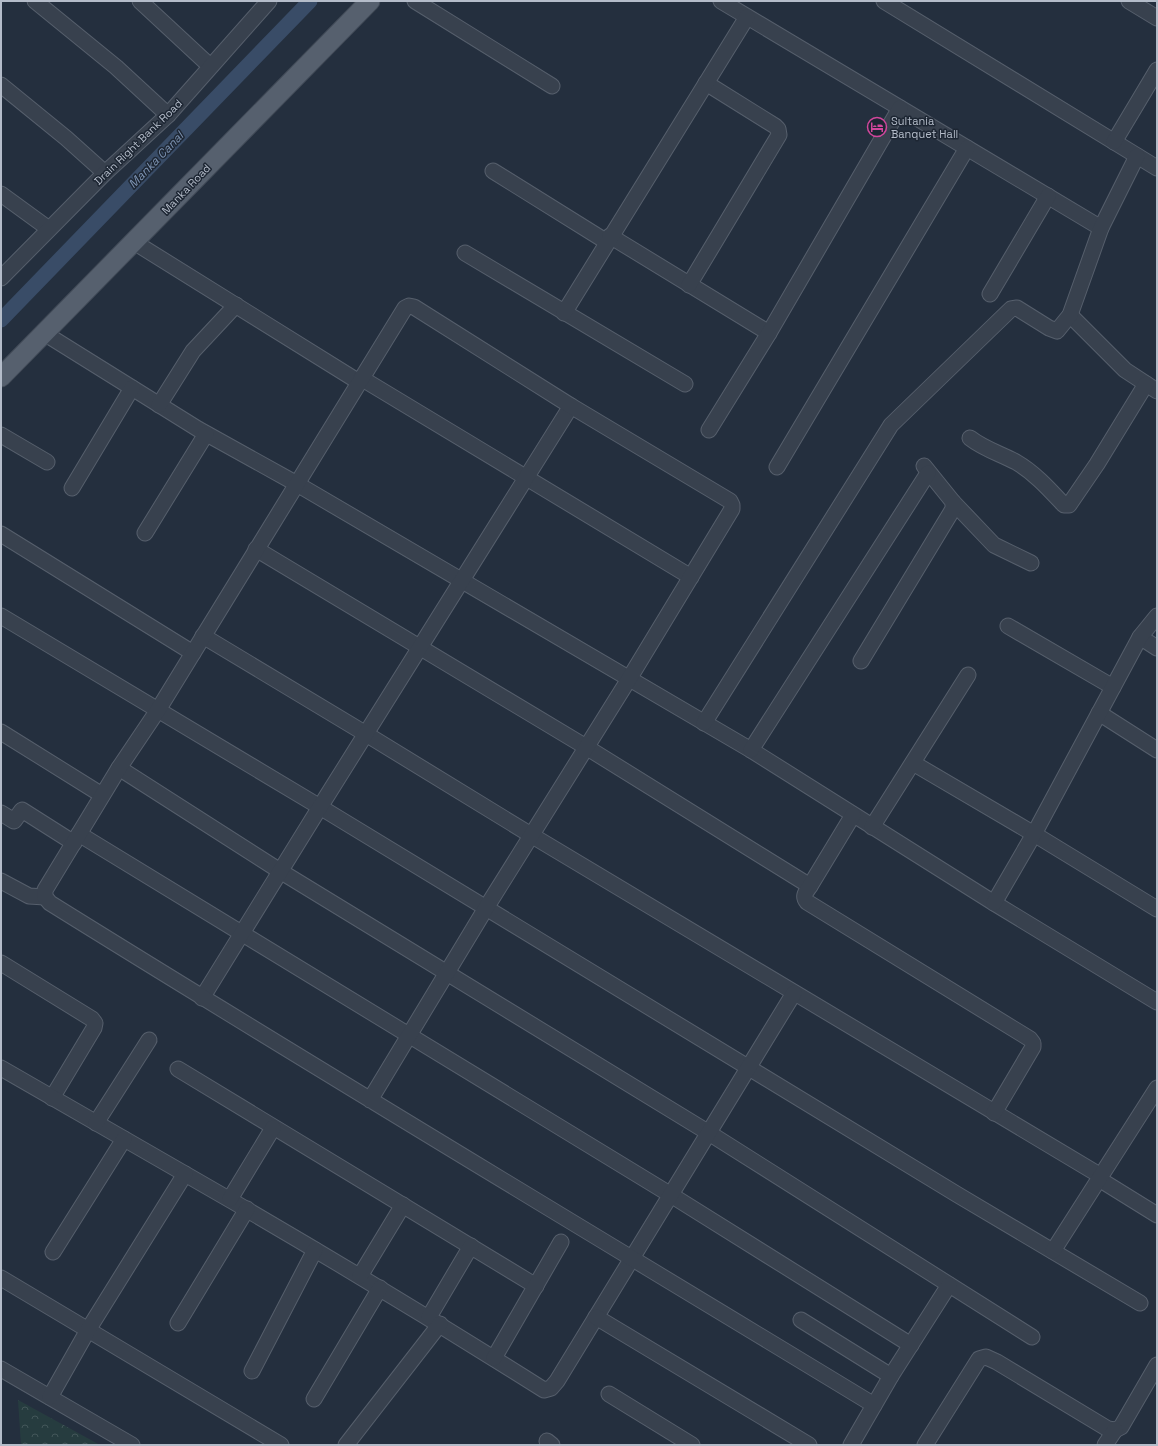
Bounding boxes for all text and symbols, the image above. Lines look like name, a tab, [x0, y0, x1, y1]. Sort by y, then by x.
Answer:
street label: Drain Right Bank Road	[91, 96, 185, 188]
place label: Sultania Banquet Hall	[891, 114, 958, 141]
hotel icon: Sultania Banquet Hall	[866, 116, 888, 138]
water label: Manka Canal	[125, 127, 188, 192]
street label: Manka Road	[159, 161, 213, 217]

